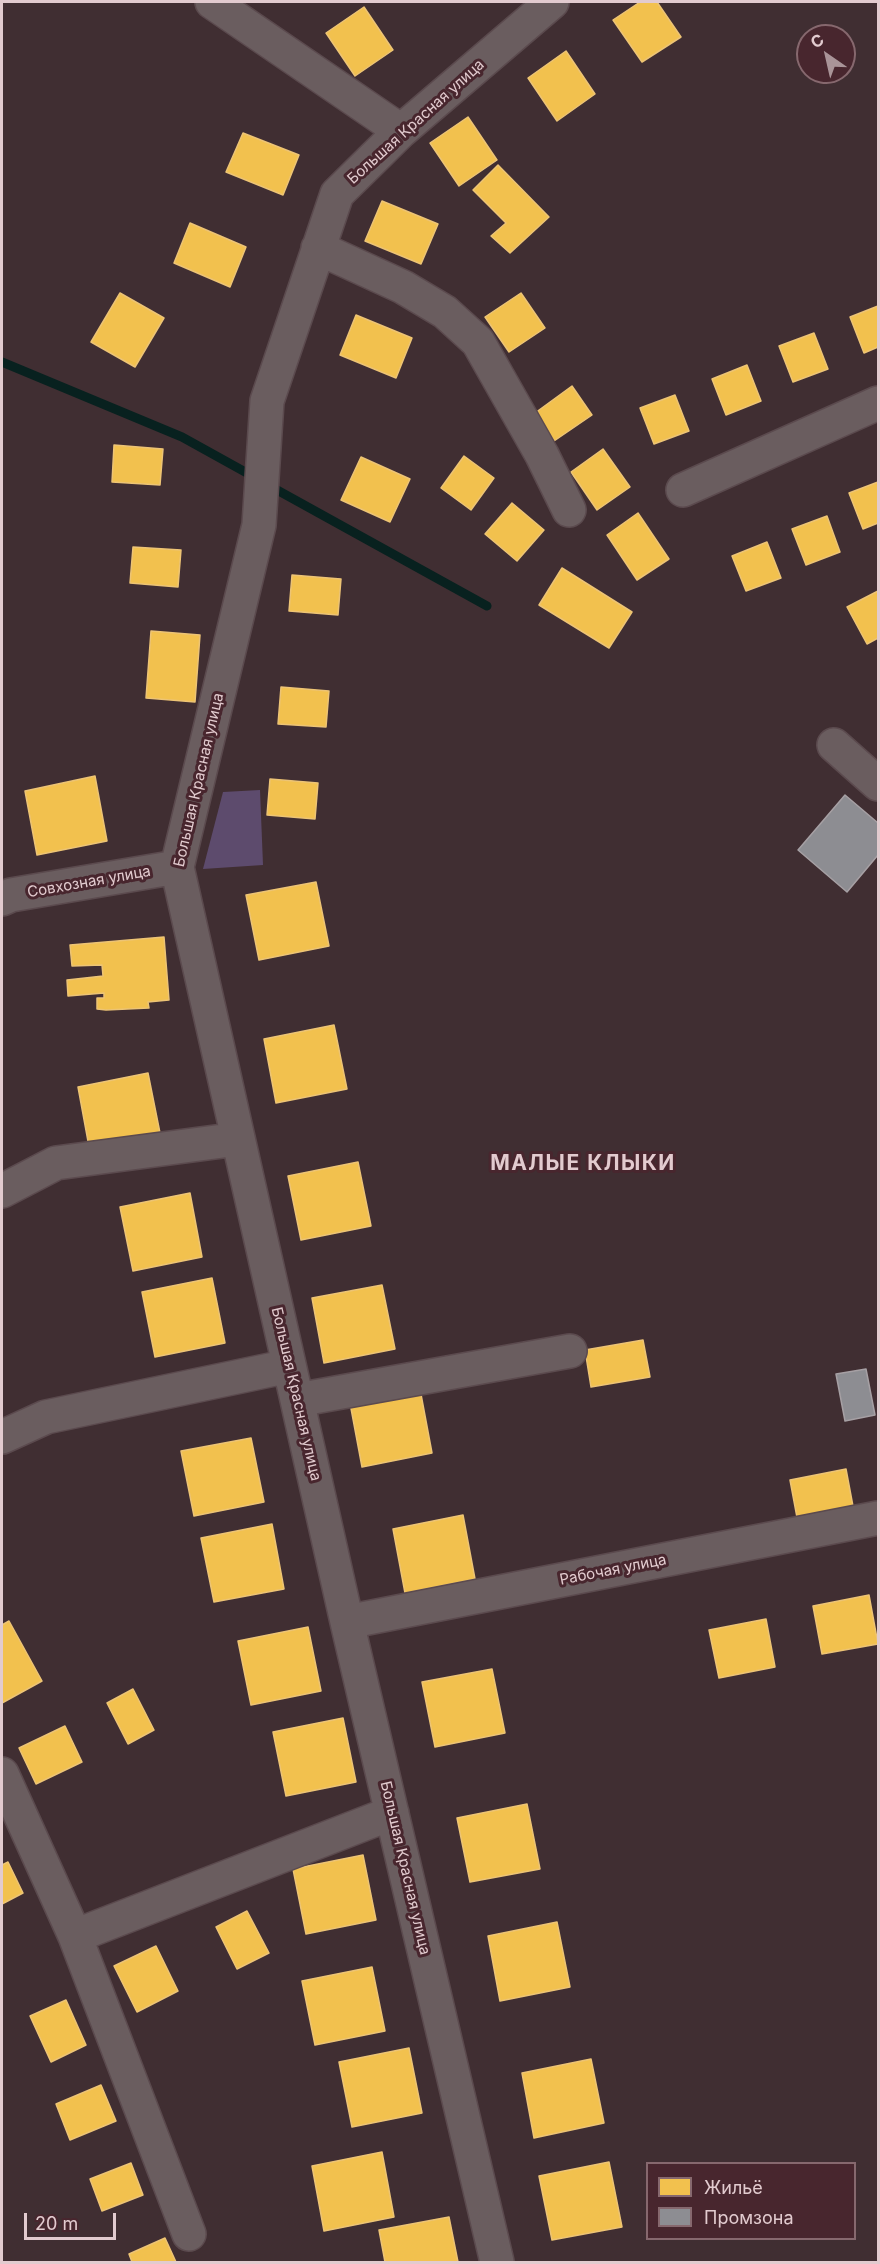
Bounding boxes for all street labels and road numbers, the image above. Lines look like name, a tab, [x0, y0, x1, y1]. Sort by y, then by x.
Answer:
street label: Большая Красная улица	[344, 56, 488, 188]
street label: Большая Красная улица	[170, 691, 228, 869]
street label: Совхозная улица	[26, 862, 152, 902]
street label: Большая Красная улица	[267, 1305, 325, 1483]
street label: Рабочая улица	[558, 1551, 668, 1589]
street label: Большая Красная улица	[376, 1779, 434, 1957]

